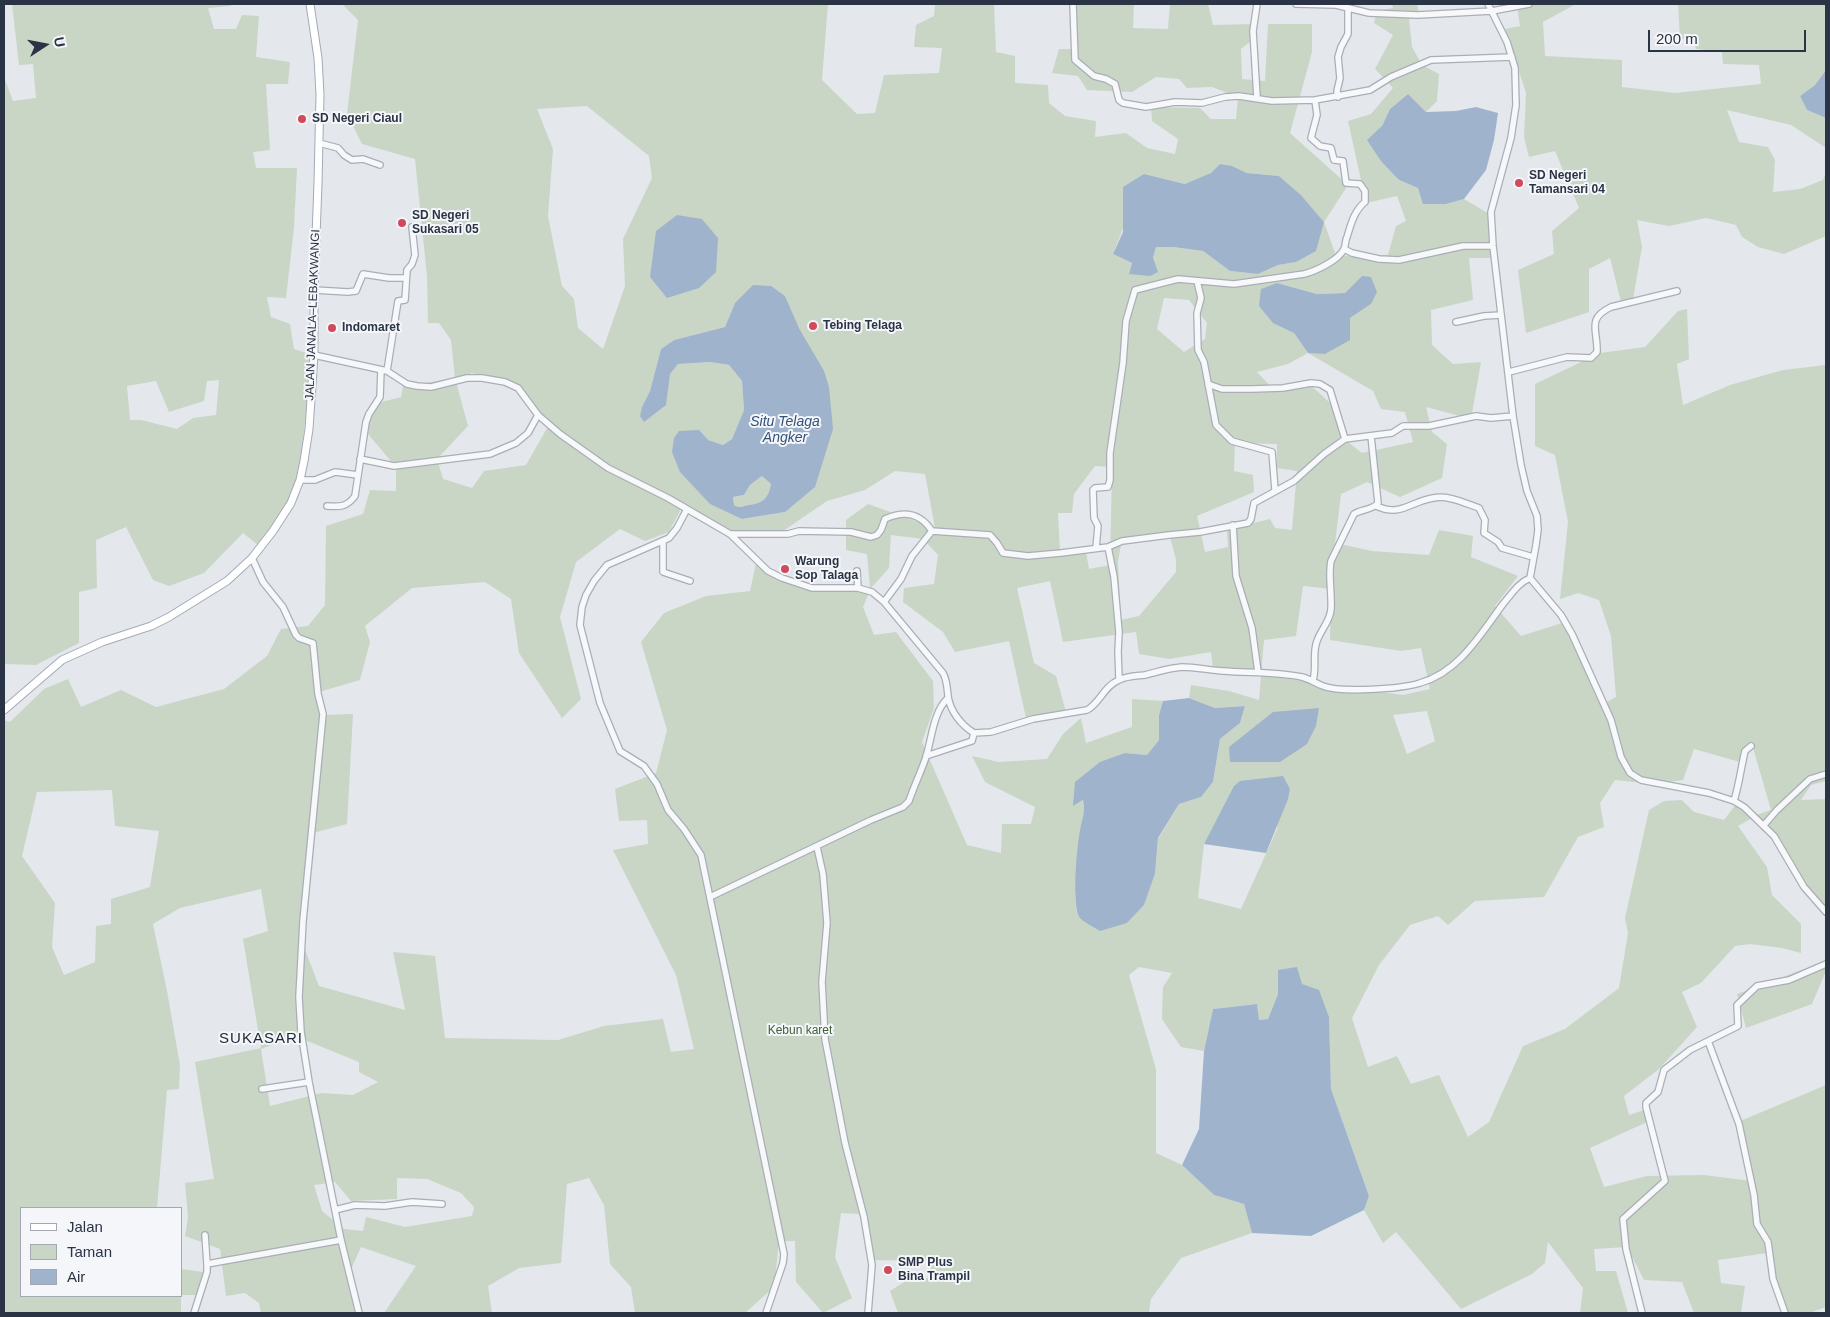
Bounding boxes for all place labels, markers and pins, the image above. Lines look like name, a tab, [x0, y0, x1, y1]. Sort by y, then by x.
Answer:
place label: SD Negeri Ciaul	[312, 112, 402, 126]
marker: SD Negeri Ciaul	[296, 113, 308, 125]
place label: SD Negeri Tamansari 04	[1529, 169, 1605, 197]
marker: SD Negeri Tamansari 04	[1513, 177, 1525, 189]
place label: SD Negeri Sukasari 05	[412, 209, 479, 237]
marker: SD Negeri Sukasari 05	[396, 217, 408, 229]
place label: Tebing Telaga	[823, 319, 902, 333]
marker: Tebing Telaga	[807, 320, 819, 332]
place label: Indomaret	[342, 321, 400, 335]
marker: Indomaret	[326, 322, 338, 334]
place label: Warung Sop Talaga	[795, 555, 858, 583]
marker: Warung Sop Talaga	[779, 563, 791, 575]
place label: SMP Plus Bina Trampil	[898, 1256, 970, 1284]
marker: SMP Plus Bina Trampil	[882, 1264, 894, 1276]

